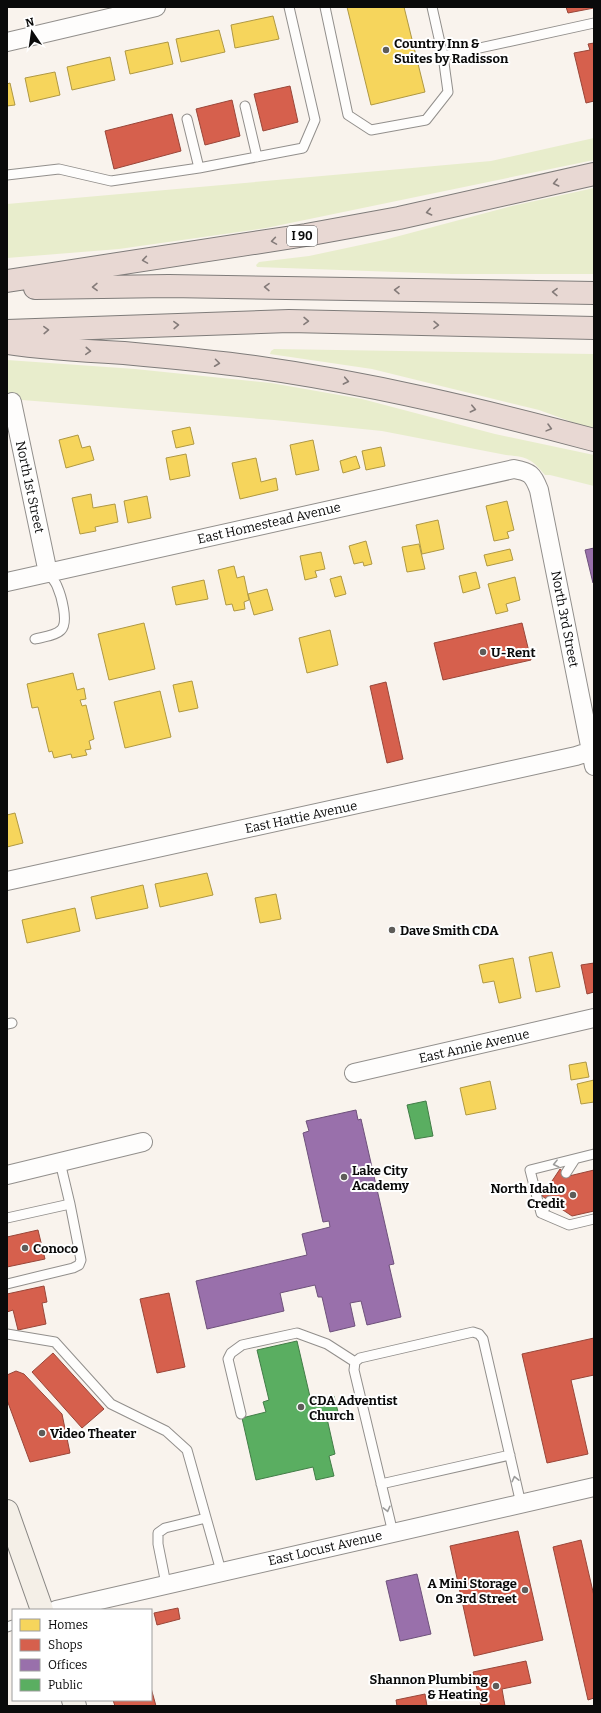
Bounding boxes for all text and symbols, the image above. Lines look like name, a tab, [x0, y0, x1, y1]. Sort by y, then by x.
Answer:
north arrow	[12, 12, 52, 52]
text: N	[24, 15, 36, 30]
place label: Country Inn & Suites by Radisson	[394, 36, 509, 66]
marker: Country Inn & Suites by Radisson	[381, 45, 391, 55]
one-way arrow	[553, 178, 560, 187]
one-way arrow	[426, 207, 432, 215]
road number: I 90	[287, 226, 317, 246]
one-way arrow	[271, 236, 277, 245]
one-way arrow	[142, 255, 148, 263]
one-way arrow	[92, 283, 98, 291]
one-way arrow	[264, 283, 270, 292]
one-way arrow	[394, 285, 400, 294]
one-way arrow	[552, 288, 558, 296]
one-way arrow	[303, 317, 309, 326]
one-way arrow	[433, 320, 439, 329]
one-way arrow	[173, 321, 179, 329]
one-way arrow	[43, 326, 49, 334]
one-way arrow	[85, 346, 91, 355]
one-way arrow	[214, 358, 220, 367]
one-way arrow	[342, 377, 349, 385]
one-way arrow	[469, 404, 476, 413]
one-way arrow	[545, 423, 552, 432]
street label: North 1st Street	[13, 439, 47, 535]
street label: East Homestead Avenue	[196, 499, 342, 547]
street label: North 3rd Street	[548, 569, 582, 669]
place label: U-Rent	[491, 645, 536, 660]
marker: U-Rent	[478, 647, 488, 657]
street label: East Hattie Avenue	[243, 798, 359, 836]
place label: Dave Smith CDA	[400, 923, 499, 938]
marker: Dave Smith CDA	[387, 925, 397, 935]
street label: East Annie Avenue	[417, 1026, 531, 1066]
one-way arrow	[553, 1159, 559, 1167]
place label: Lake City Academy	[352, 1163, 410, 1193]
marker: Lake City Academy	[339, 1172, 349, 1182]
place label: North Idaho Credit	[490, 1181, 565, 1211]
marker: North Idaho Credit	[568, 1190, 578, 1200]
place label: Conoco	[33, 1241, 79, 1256]
marker: Conoco	[20, 1243, 30, 1253]
place label: CDA Adventist Church	[309, 1393, 398, 1423]
marker: CDA Adventist Church	[296, 1402, 306, 1412]
place label: Video Theater	[50, 1426, 136, 1441]
marker: Video Theater	[37, 1428, 47, 1438]
one-way arrow	[512, 1476, 520, 1483]
one-way arrow	[383, 1505, 391, 1512]
street label: East Locust Avenue	[266, 1528, 384, 1568]
place label: A Mini Storage On 3rd Street	[427, 1576, 517, 1606]
marker: A Mini Storage On 3rd Street	[520, 1585, 530, 1595]
legend	[12, 1609, 152, 1701]
text: Homes	[48, 1618, 88, 1632]
text: Shops	[48, 1638, 83, 1652]
text: Offices	[48, 1658, 87, 1672]
place label: Shannon Plumbing & Heating	[370, 1672, 489, 1702]
text: Public	[48, 1678, 83, 1692]
marker: Shannon Plumbing & Heating	[491, 1681, 501, 1691]

